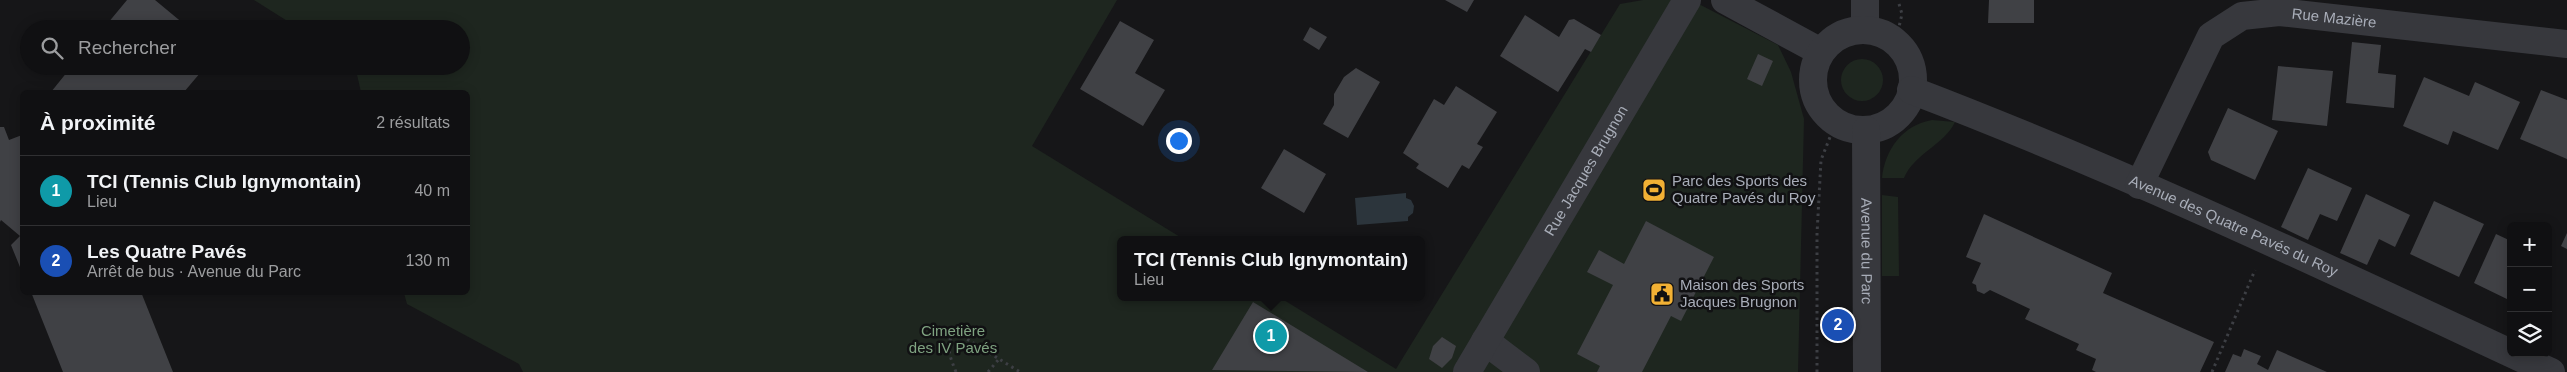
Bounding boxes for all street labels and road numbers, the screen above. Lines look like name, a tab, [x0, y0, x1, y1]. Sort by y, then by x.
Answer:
street label: Rue Mazière	[2291, 4, 2377, 31]
street label: Rue Jacques Brugnon	[1541, 102, 1631, 239]
street label: Avenue des Quatre Pavés du Roy	[2127, 171, 2341, 280]
street label: Avenue du Parc	[1858, 198, 1876, 305]

